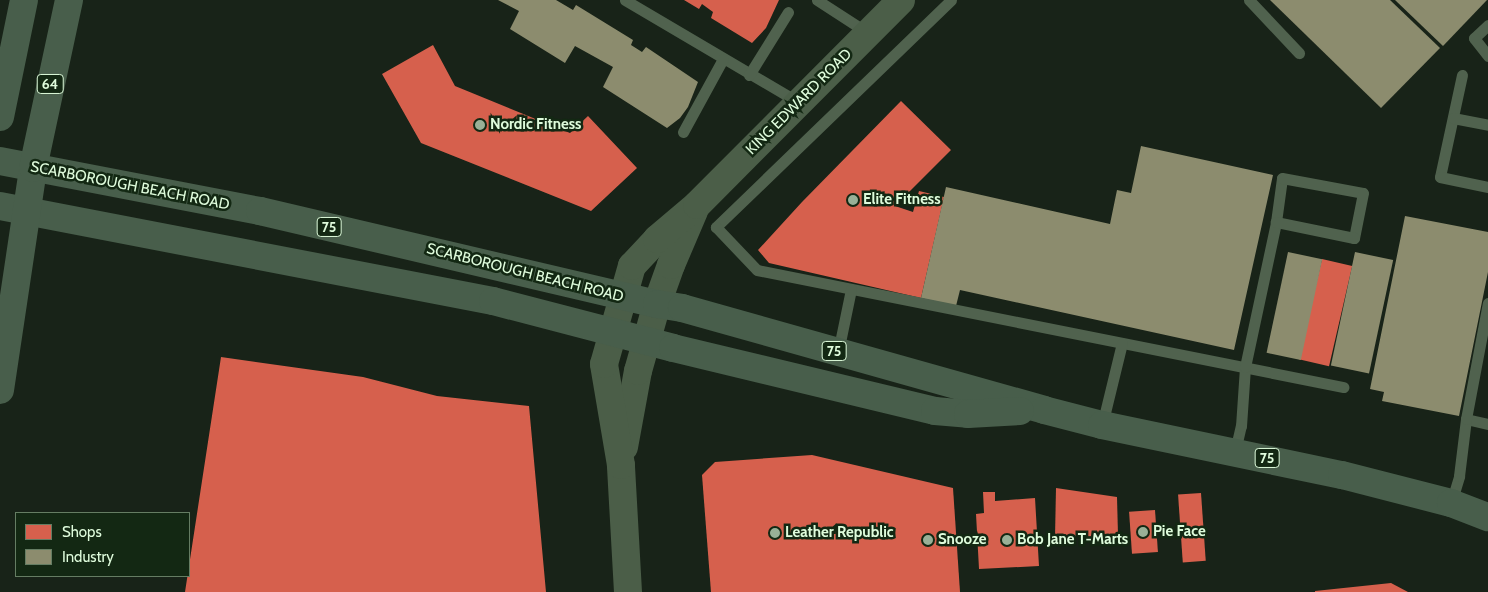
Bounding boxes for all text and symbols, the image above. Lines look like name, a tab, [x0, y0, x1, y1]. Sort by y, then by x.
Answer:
street label: KING EDWARD ROAD	[742, 45, 856, 159]
road number: 64	[36, 72, 64, 96]
place label: Nordic Fitness	[490, 116, 581, 134]
marker: Nordic Fitness	[474, 119, 486, 131]
street label: SCARBOROUGH BEACH ROAD	[29, 158, 231, 214]
place label: Elite Fitness	[863, 191, 941, 209]
marker: Elite Fitness	[847, 194, 859, 206]
road number: 75	[316, 216, 342, 238]
street label: SCARBOROUGH BEACH ROAD	[425, 240, 625, 306]
road number: 75	[822, 340, 846, 362]
road number: 75	[1254, 446, 1280, 469]
legend	[15, 512, 190, 577]
text: Shops	[62, 523, 102, 541]
place label: Pie Face	[1153, 523, 1206, 541]
place label: Leather Republic	[785, 524, 894, 542]
marker: Pie Face	[1137, 526, 1149, 538]
marker: Leather Republic	[769, 527, 781, 539]
place label: Snooze	[938, 531, 987, 549]
place label: Bob Jane T-Marts	[1017, 531, 1128, 549]
marker: Snooze	[922, 534, 934, 546]
marker: Bob Jane T-Marts	[1001, 534, 1013, 546]
text: Industry	[62, 548, 114, 566]

